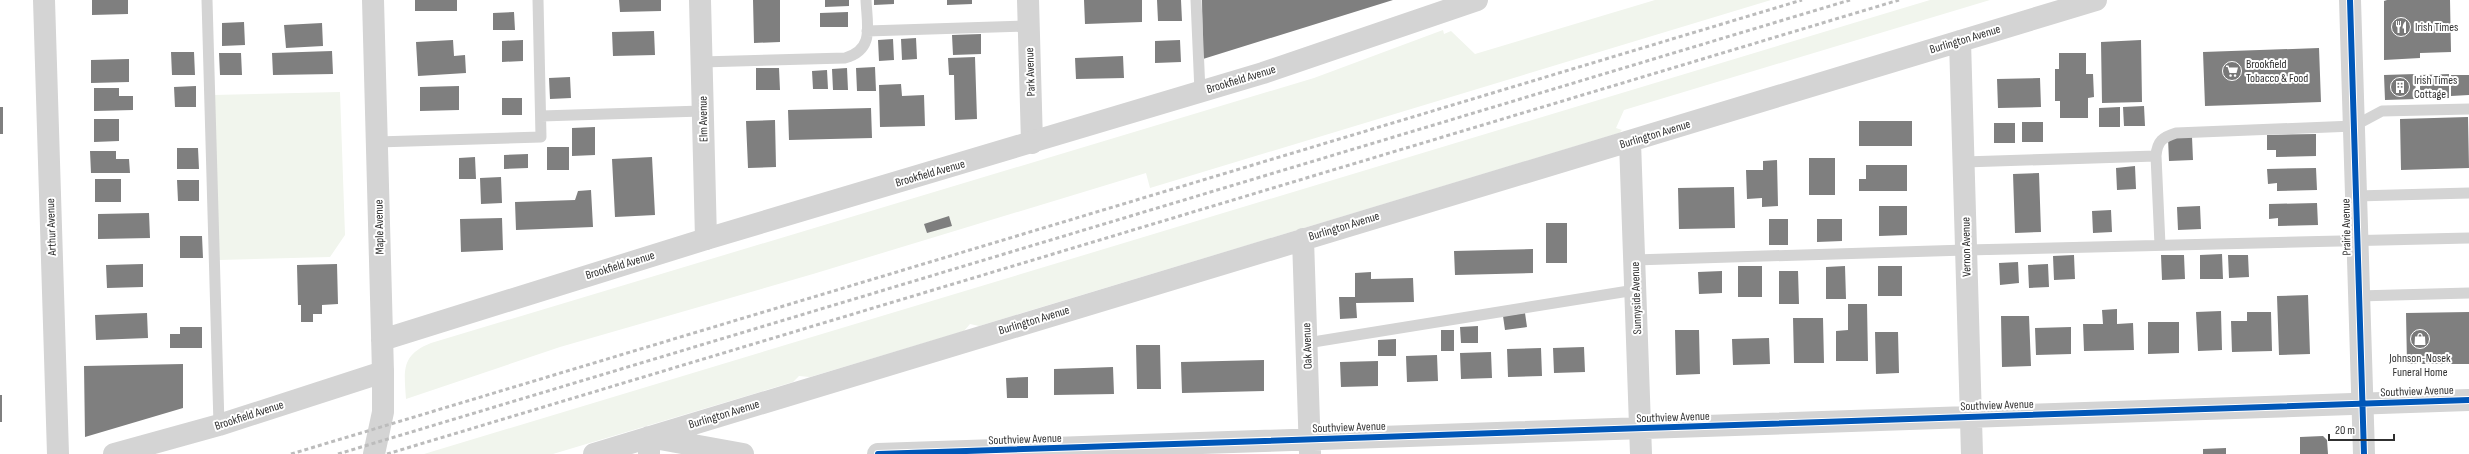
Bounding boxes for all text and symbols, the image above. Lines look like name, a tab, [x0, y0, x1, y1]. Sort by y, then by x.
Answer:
restaurant icon: Irish Times	[2390, 16, 2412, 38]
place label: Irish Times	[2415, 20, 2458, 35]
street label: Burlington Avenue	[1928, 22, 2003, 57]
street label: Park Avenue	[1022, 47, 1039, 97]
place label: Brookfield Tobacco & Food	[2246, 57, 2308, 86]
supermarket icon: Brookfield Tobacco & Food	[2221, 60, 2243, 82]
street label: Brookfield Avenue	[1205, 62, 1278, 97]
place label: Irish Times Cottage	[2414, 73, 2457, 102]
building icon: Irish Times Cottage	[2389, 76, 2411, 98]
street label: Elm Avenue	[696, 96, 711, 142]
street label: Burlington Avenue	[1618, 117, 1693, 152]
street label: Brookfield Avenue	[894, 156, 967, 191]
street label: Arthur Avenue	[43, 198, 60, 257]
street label: Prairie Avenue	[2339, 198, 2354, 256]
street label: Maple Avenue	[372, 199, 387, 255]
street label: Burlington Avenue	[1307, 209, 1382, 244]
street label: Vernon Avenue	[1958, 217, 1975, 277]
street label: Brookfield Avenue	[584, 248, 657, 283]
street label: Sunnyside Avenue	[1628, 261, 1645, 335]
street label: Burlington Avenue	[997, 303, 1072, 338]
street label: Oak Avenue	[1299, 322, 1316, 369]
shop icon: Johnson-Nosek Funeral Home	[2409, 328, 2431, 350]
place label: Johnson-Nosek Funeral Home	[2388, 351, 2451, 380]
street label: Southview Avenue	[2380, 383, 2454, 400]
street label: Brookfield Avenue	[213, 397, 286, 434]
street label: Burlington Avenue	[687, 397, 762, 432]
street label: Southview Avenue	[1960, 397, 2034, 414]
street label: Southview Avenue	[1636, 409, 1710, 426]
scale bar	[2329, 416, 2394, 442]
street label: Southview Avenue	[1312, 419, 1386, 436]
text: 20 m	[2335, 423, 2355, 438]
street label: Southview Avenue	[988, 431, 1062, 448]

